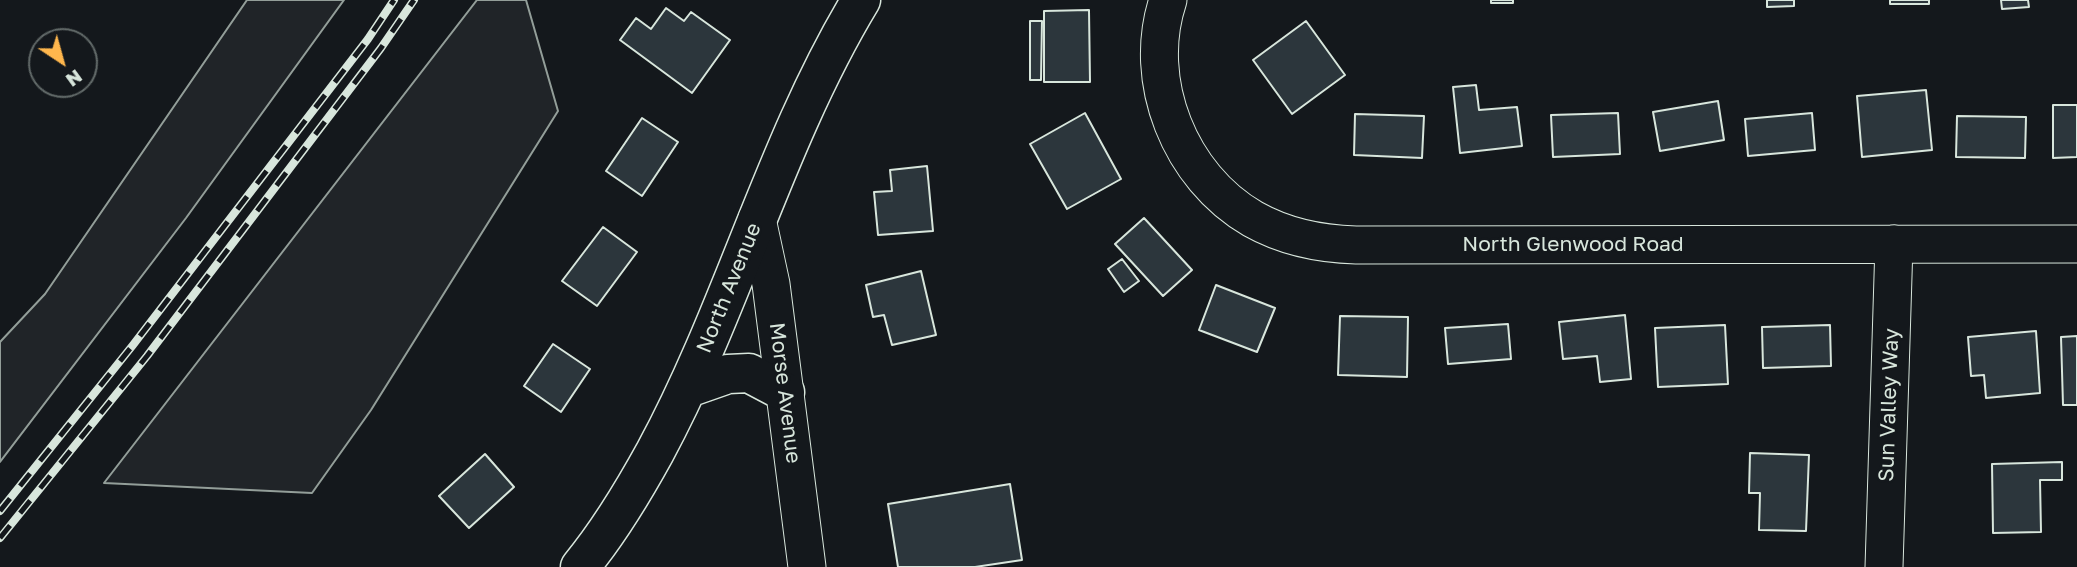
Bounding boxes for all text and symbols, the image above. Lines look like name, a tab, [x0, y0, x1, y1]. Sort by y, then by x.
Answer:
north arrow	[28, 28, 98, 98]
text: N	[62, 65, 87, 92]
street label: North Avenue	[691, 219, 767, 357]
street label: North Glenwood Road	[1462, 231, 1684, 257]
street label: Morse Avenue	[764, 321, 806, 465]
street label: Sun Valley Way	[1874, 328, 1904, 482]

